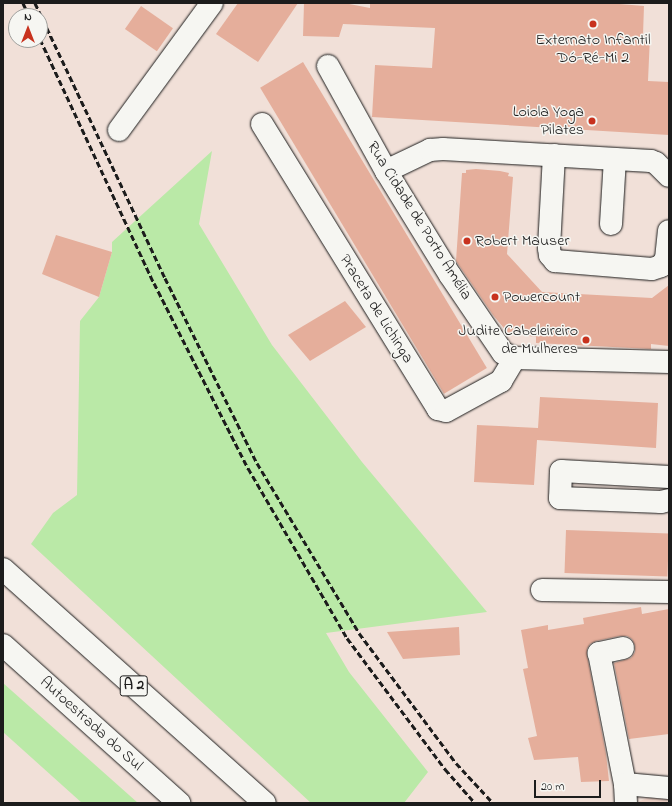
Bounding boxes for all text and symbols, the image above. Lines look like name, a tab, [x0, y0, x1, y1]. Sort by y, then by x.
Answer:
north arrow	[8, 8, 48, 48]
text: N	[24, 9, 32, 25]
marker: Externato Infantil Dó-Ré-Mi 2	[588, 19, 598, 29]
place label: Externato Infantil Dó-Ré-Mi 2	[535, 30, 651, 68]
place label: Loiola Yoga Pilates	[513, 102, 584, 140]
marker: Loiola Yoga Pilates	[587, 116, 597, 126]
street label: Rua Cidade de Porto Amélia	[362, 138, 476, 304]
place label: Robert Mauser	[475, 231, 569, 251]
marker: Robert Mauser	[462, 236, 472, 246]
street label: Praceta de Lichinga	[335, 251, 417, 367]
place label: Powercount	[503, 287, 580, 307]
marker: Powercount	[490, 292, 500, 302]
place label: Judite Cabeleireiro de Mulheres	[459, 321, 578, 359]
marker: Judite Cabeleireiro de Mulheres	[581, 335, 591, 345]
street label: Autoestrada do Sul	[36, 673, 146, 775]
road number: A 2	[119, 673, 149, 699]
scale bar	[536, 772, 603, 798]
text: 20 m	[541, 778, 564, 796]

